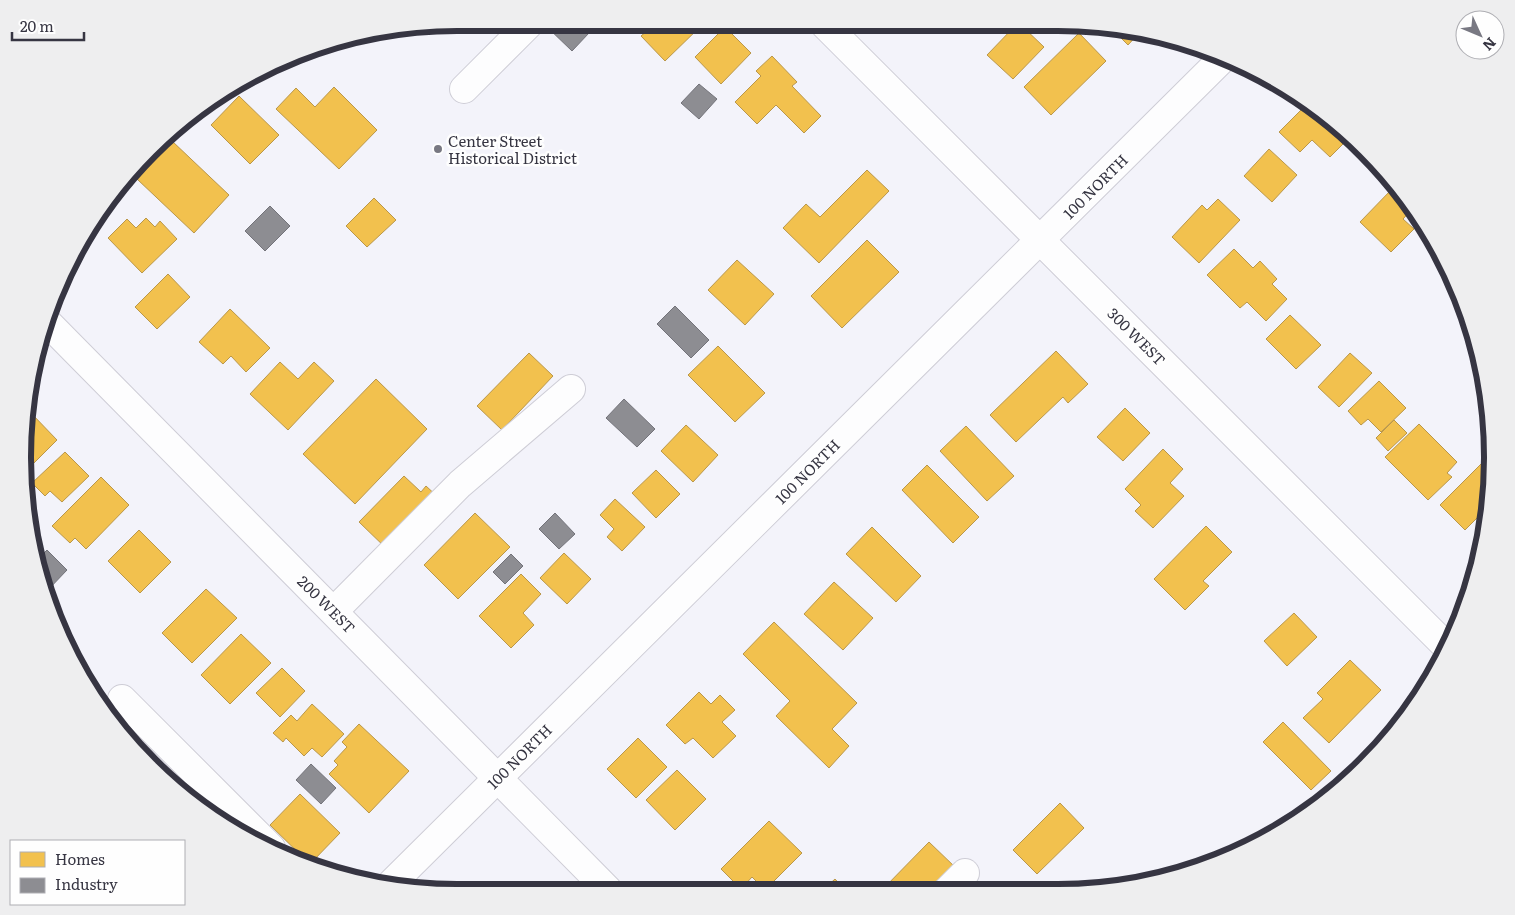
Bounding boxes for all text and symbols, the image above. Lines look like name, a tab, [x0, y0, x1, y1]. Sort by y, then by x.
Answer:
scale bar	[12, 10, 85, 42]
north arrow	[1455, 10, 1505, 60]
text: 20 m	[20, 14, 54, 37]
text: N	[1479, 34, 1501, 56]
place label: Center Street Historical District	[448, 129, 577, 169]
marker: Center Street Historical District	[432, 143, 444, 155]
street label: 100 NORTH	[1057, 148, 1133, 224]
street label: 300 WEST	[1103, 302, 1171, 370]
street label: 100 NORTH	[769, 433, 845, 509]
street label: 200 WEST	[293, 570, 361, 638]
street label: 100 NORTH	[481, 718, 557, 794]
legend	[10, 840, 185, 905]
text: Homes	[55, 847, 105, 870]
text: Industry	[55, 872, 118, 895]

